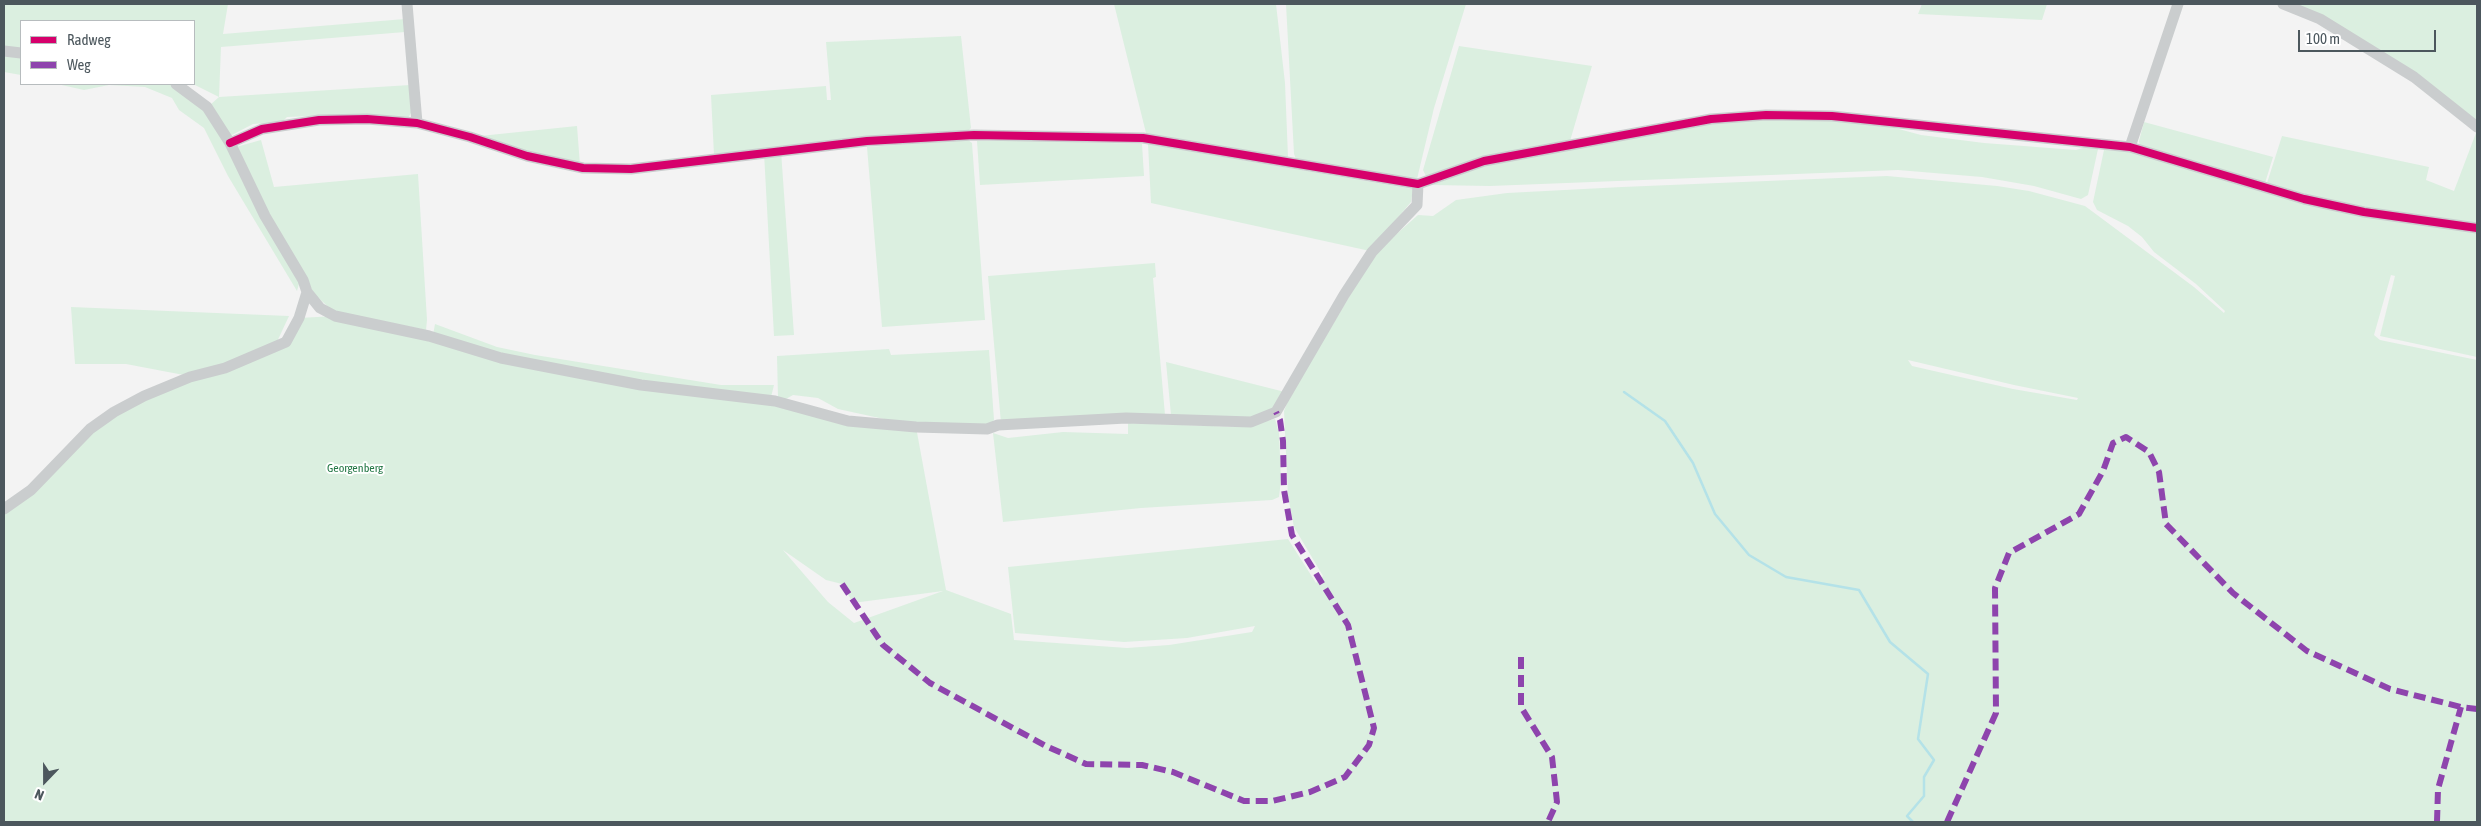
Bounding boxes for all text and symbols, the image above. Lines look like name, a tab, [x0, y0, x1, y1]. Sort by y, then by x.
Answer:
legend	[20, 20, 195, 85]
scale bar	[2301, 20, 2438, 52]
text: 100 m	[2306, 30, 2340, 47]
text: Radweg	[67, 31, 111, 48]
text: Weg	[67, 56, 91, 73]
park label: Georgenberg	[327, 461, 383, 475]
north arrow	[20, 756, 70, 806]
text: N	[33, 786, 46, 804]

